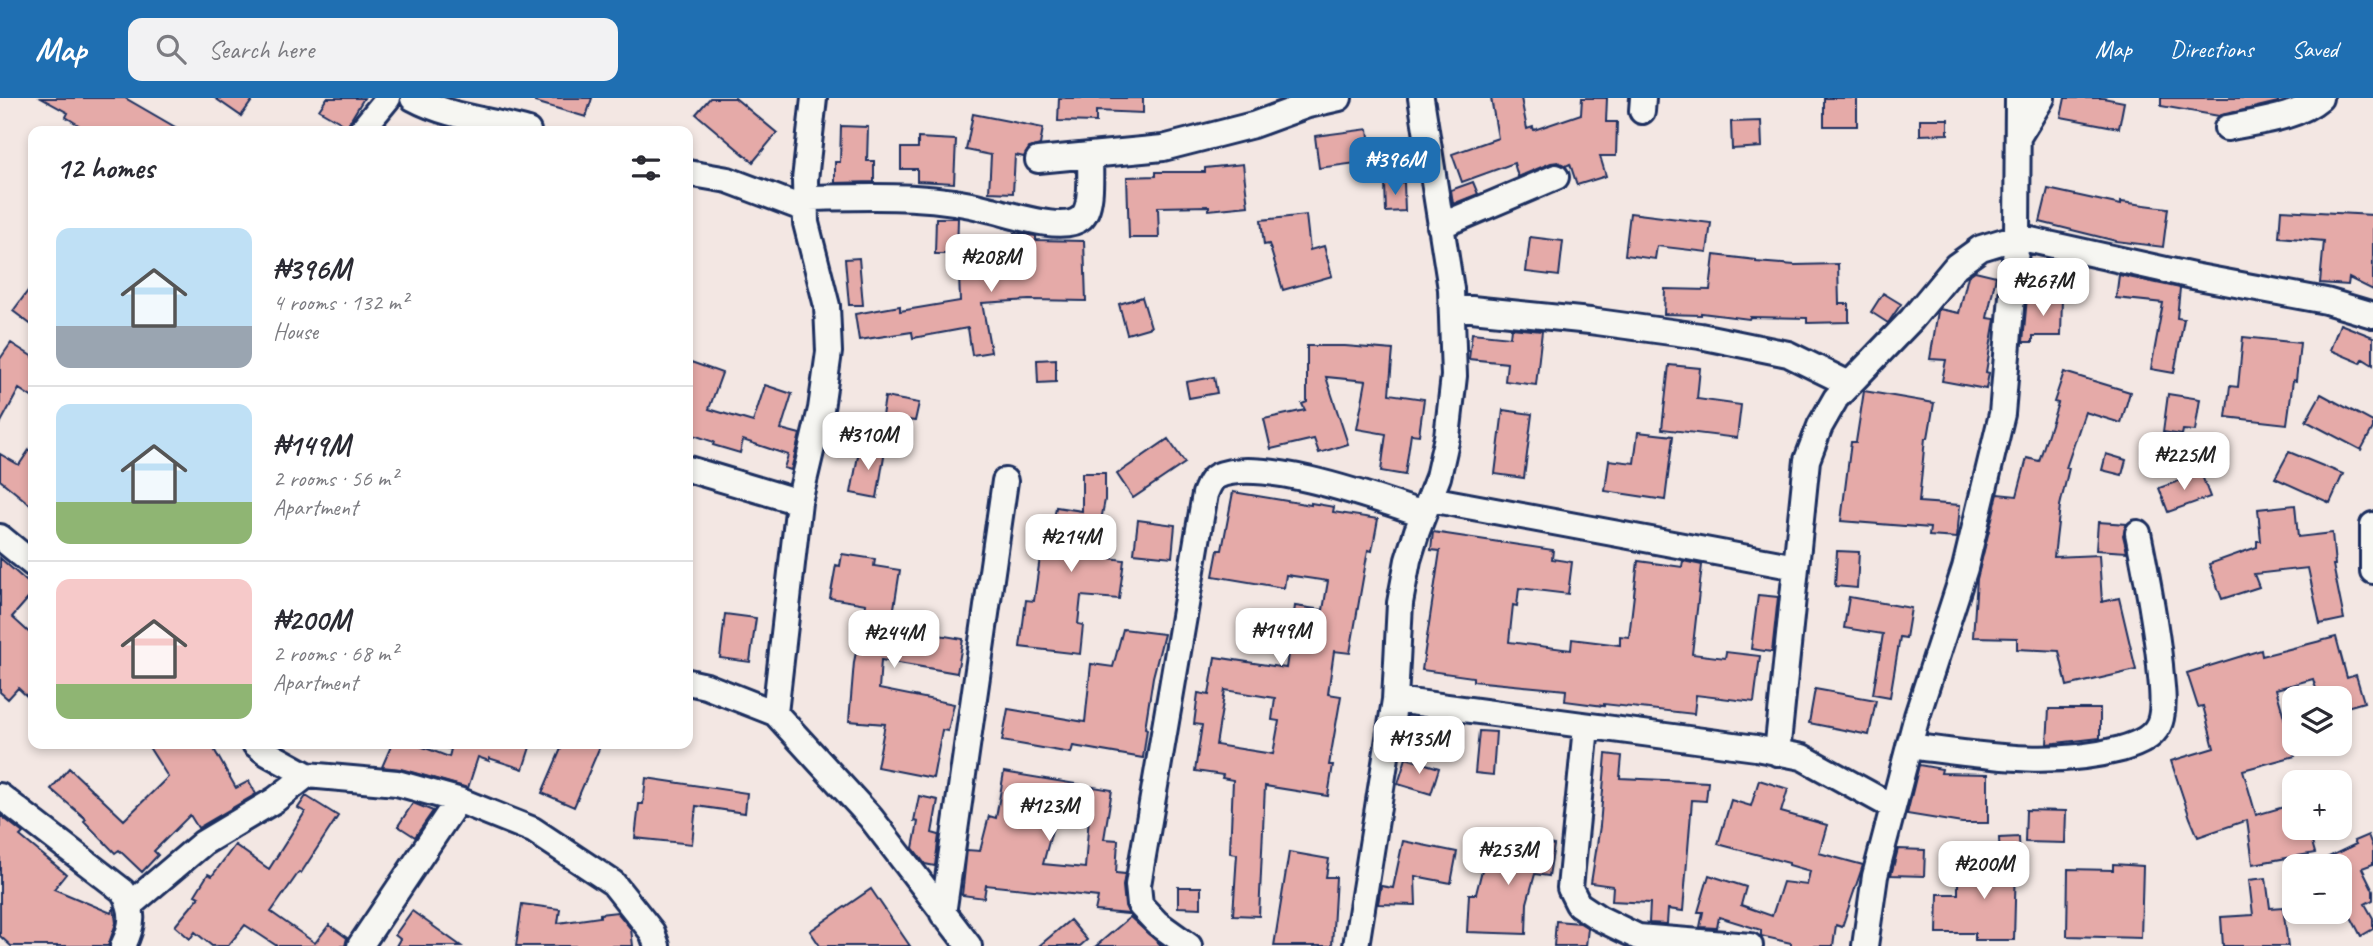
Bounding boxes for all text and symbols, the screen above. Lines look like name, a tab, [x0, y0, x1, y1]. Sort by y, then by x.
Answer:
search box	[128, 18, 618, 81]
text: Map	[35, 28, 86, 70]
icon: search	[152, 30, 190, 68]
text: Search here	[208, 33, 314, 66]
text: Map	[2095, 34, 2132, 64]
text: Directions	[2170, 34, 2253, 64]
text: Saved	[2291, 34, 2338, 64]
pin: ₦396M	[1346, 138, 1444, 197]
text: ₦396M	[1365, 145, 1425, 174]
text: 12 homes	[56, 149, 154, 187]
icon: filters	[627, 149, 665, 187]
pin: ₦208M	[942, 234, 1040, 294]
text: ₦208M	[961, 242, 1021, 271]
text: ₦396M	[273, 250, 350, 288]
icon: home	[112, 256, 196, 340]
pin: ₦267M	[1994, 258, 2092, 318]
text: ₦267M	[2013, 266, 2073, 295]
text: 4 rooms · 132 m²	[273, 288, 408, 317]
text: House	[273, 317, 318, 346]
pin: ₦310M	[819, 412, 917, 472]
text: ₦310M	[838, 420, 898, 449]
text: ₦149M	[273, 426, 350, 464]
icon: home	[112, 432, 196, 516]
pin: ₦225M	[2135, 432, 2233, 492]
text: ₦225M	[2155, 440, 2213, 469]
text: 2 rooms · 56 m²	[273, 464, 397, 493]
text: Apartment	[273, 493, 358, 522]
pin: ₦214M	[1022, 514, 1120, 574]
text: ₦214M	[1041, 522, 1101, 551]
text: ₦200M	[273, 601, 350, 639]
icon: home	[112, 607, 196, 691]
pin: ₦149M	[1232, 608, 1330, 668]
pin: ₦244M	[845, 610, 943, 670]
text: ₦149M	[1252, 616, 1310, 645]
text: ₦244M	[864, 618, 924, 647]
text: 2 rooms · 68 m²	[273, 639, 397, 668]
text: Apartment	[273, 668, 358, 697]
map controls	[2282, 686, 2352, 924]
button: layers	[2282, 686, 2352, 756]
pin: ₦135M	[1370, 716, 1468, 776]
text: ₦135M	[1390, 724, 1448, 753]
button: +	[2282, 770, 2352, 840]
pin: ₦123M	[1000, 784, 1098, 843]
text: ₦123M	[1019, 791, 1079, 820]
pin: ₦253M	[1459, 828, 1557, 887]
text: ₦253M	[1479, 835, 1537, 864]
pin: ₦200M	[1935, 842, 2033, 901]
text: ₦200M	[1954, 849, 2014, 878]
button: −	[2282, 854, 2352, 924]

